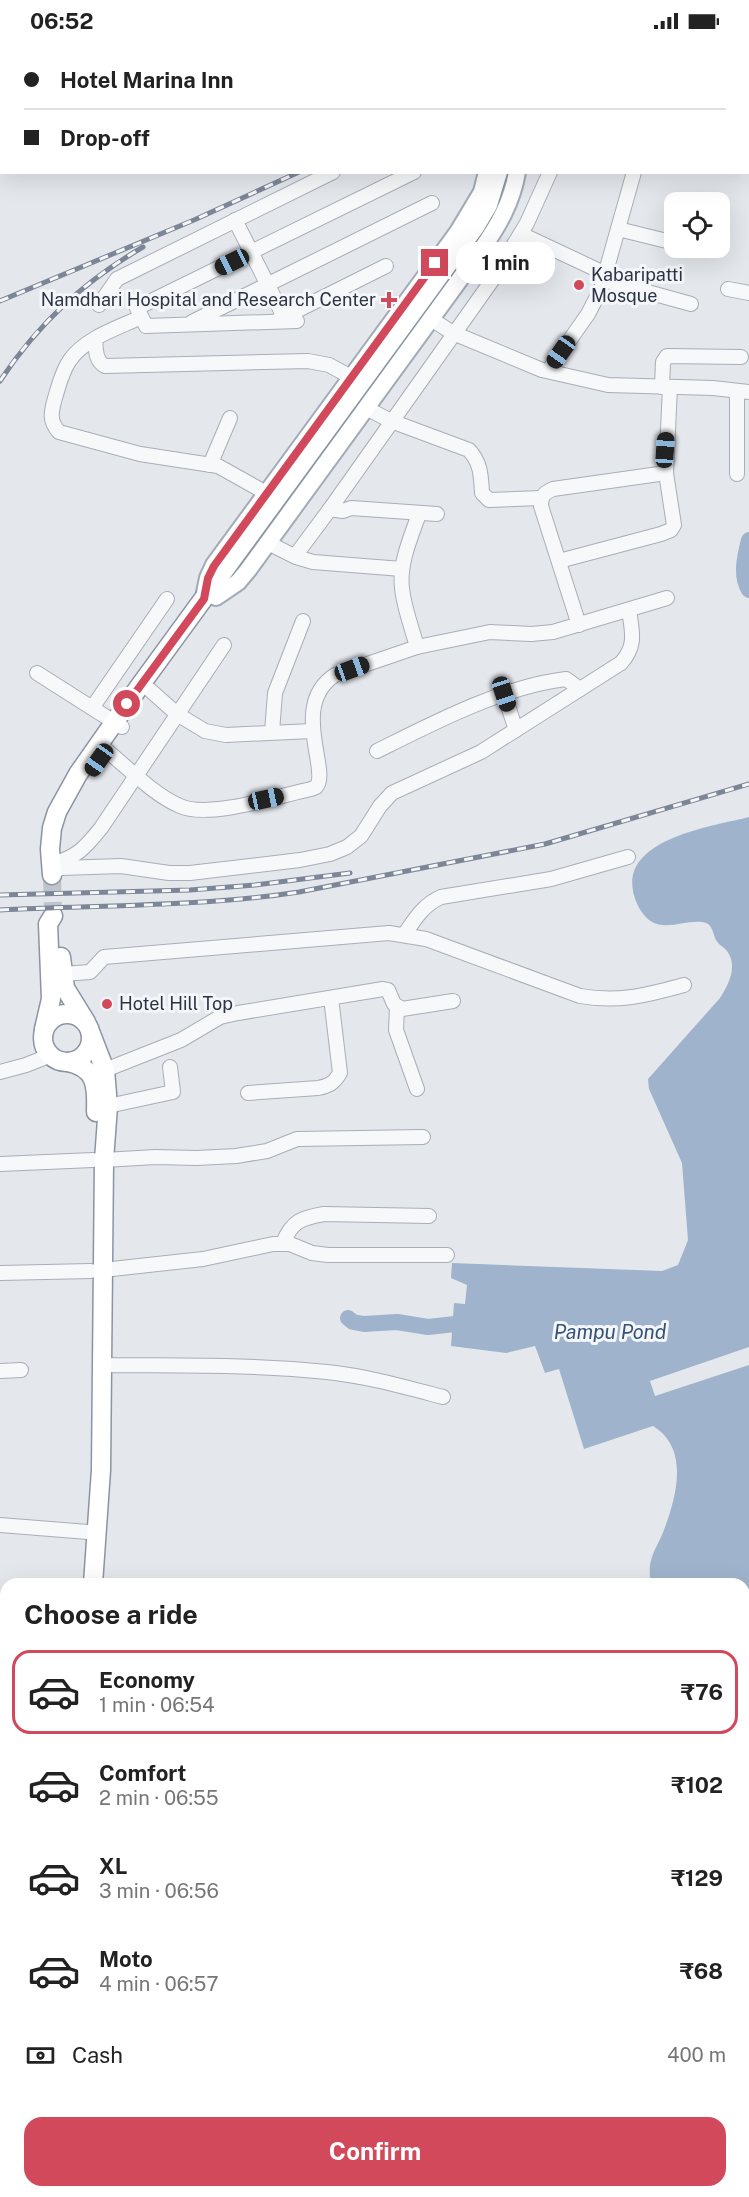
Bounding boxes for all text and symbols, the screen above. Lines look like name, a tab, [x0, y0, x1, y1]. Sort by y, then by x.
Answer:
text: 06:52	[30, 8, 93, 34]
text: Hotel Marina Inn	[60, 67, 234, 93]
text: Drop-off	[60, 125, 150, 151]
map controls	[664, 192, 730, 258]
button: locate	[664, 192, 730, 258]
callout: 1 min	[456, 242, 555, 284]
car	[212, 246, 252, 278]
route end	[421, 249, 448, 276]
text: 1 min	[481, 251, 530, 275]
place label: Kabaripatti Mosque	[591, 264, 683, 306]
marker: Kabaripatti Mosque	[572, 278, 586, 292]
place label: Namdhari Hospital and Research Center	[41, 289, 376, 310]
marker: Namdhari Hospital and Research Center	[380, 291, 398, 309]
car	[543, 332, 579, 372]
car	[655, 431, 675, 469]
car	[332, 654, 372, 684]
car	[490, 674, 518, 714]
route start	[113, 690, 140, 717]
car	[81, 740, 117, 780]
car	[247, 786, 285, 812]
place label: Hotel Hill Top	[119, 993, 233, 1014]
marker: Hotel Hill Top	[100, 997, 114, 1011]
water label: Pampu Pond	[554, 1320, 667, 1344]
text: Choose a ride	[24, 1598, 198, 1630]
icon: car	[27, 1665, 81, 1719]
text: Economy	[99, 1667, 195, 1693]
text: ₹76	[681, 1679, 723, 1705]
text: 1 min · 06:54	[99, 1693, 215, 1717]
icon: car	[27, 1758, 81, 1812]
text: Comfort	[99, 1760, 186, 1786]
text: ₹102	[671, 1772, 723, 1798]
text: 2 min · 06:55	[99, 1786, 219, 1810]
icon: car	[27, 1851, 81, 1905]
text: XL	[99, 1853, 127, 1879]
text: ₹129	[671, 1865, 723, 1891]
text: 3 min · 06:56	[99, 1879, 219, 1903]
icon: car	[27, 1944, 81, 1998]
text: Moto	[99, 1946, 153, 1972]
text: ₹68	[680, 1958, 723, 1984]
text: 4 min · 06:57	[99, 1972, 218, 1996]
icon: cash	[24, 2039, 57, 2072]
text: Cash	[72, 2042, 123, 2068]
text: 400 m	[667, 2043, 726, 2067]
button: Confirm	[24, 2117, 726, 2186]

